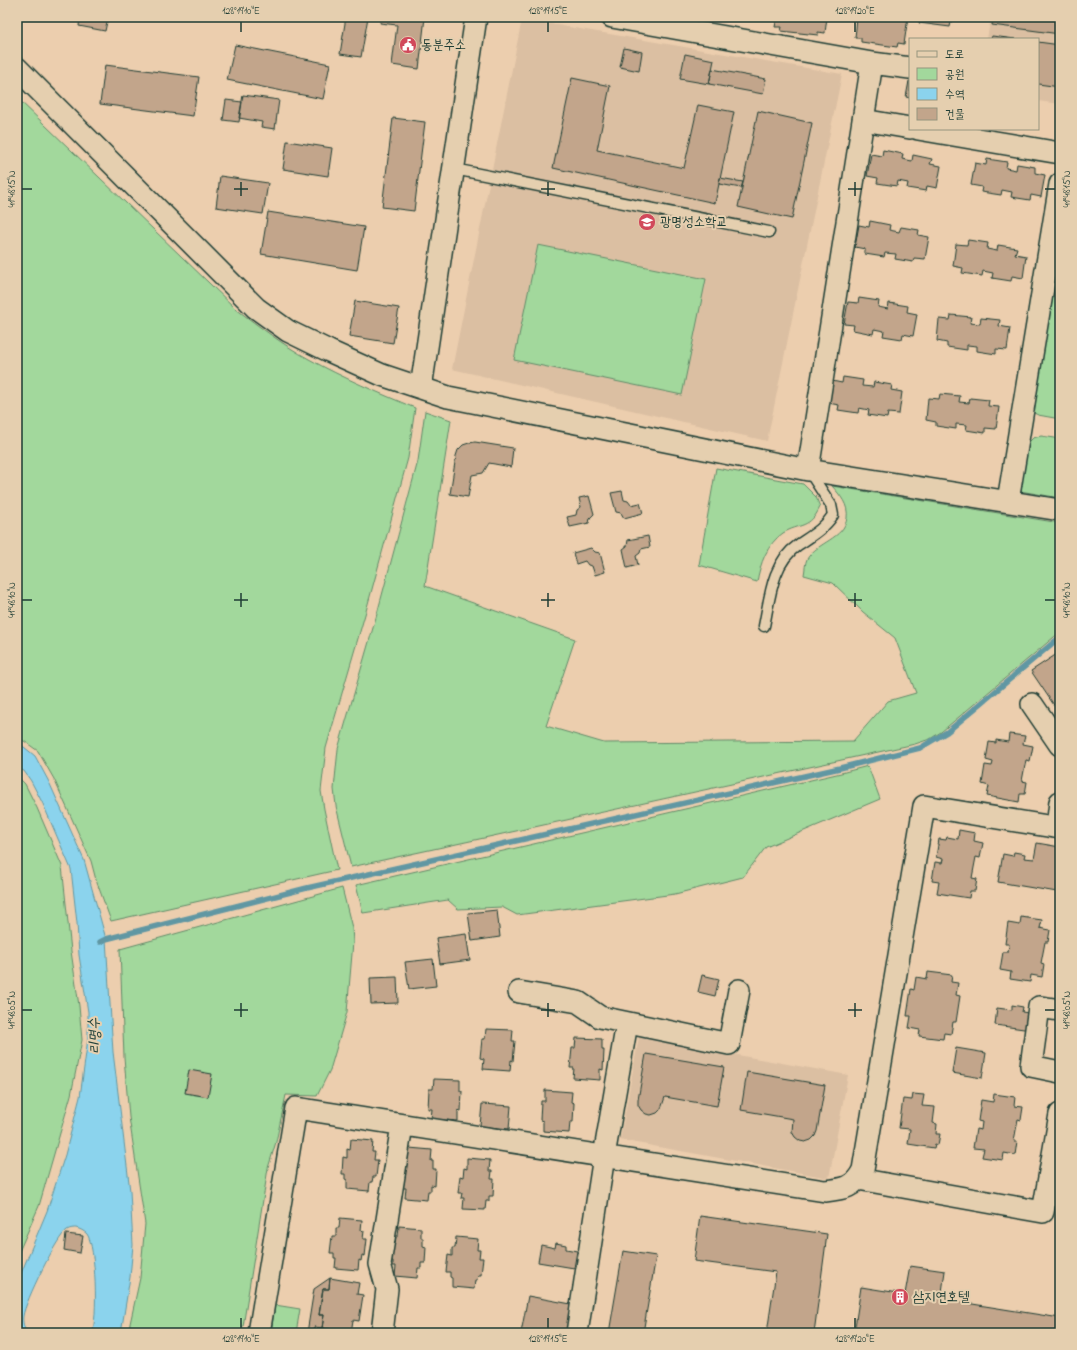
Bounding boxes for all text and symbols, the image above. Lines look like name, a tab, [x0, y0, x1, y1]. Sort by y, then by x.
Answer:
text: 128°19'10"E	[222, 4, 260, 19]
text: 128°19'15"E	[528, 4, 568, 19]
text: 128°19'20"E	[835, 4, 875, 19]
public building icon: 동분주소	[398, 35, 418, 55]
place label: 동분주소	[421, 35, 466, 56]
legend	[909, 38, 1039, 130]
text: 도로	[945, 46, 964, 64]
text: 공원	[945, 66, 964, 84]
text: 수역	[945, 86, 965, 104]
text: 건물	[945, 106, 965, 124]
text: 41°48'15"N	[5, 170, 20, 207]
text: 41°48'15"N	[1060, 170, 1075, 207]
school or university icon: 광명성소학교	[637, 212, 657, 232]
place label: 광명성소학교	[660, 212, 728, 233]
text: 41°48'10"N	[5, 582, 20, 618]
text: 41°48'10"N	[1060, 582, 1075, 618]
text: 41°48'05"N	[5, 991, 20, 1029]
text: 41°48'05"N	[1060, 991, 1075, 1029]
water label: 리명수	[83, 1017, 107, 1054]
building icon: 삼지연호텔	[890, 1287, 910, 1307]
place label: 삼지연호텔	[913, 1287, 970, 1308]
text: 128°19'10"E	[222, 1332, 260, 1347]
text: 128°19'15"E	[528, 1332, 568, 1347]
text: 128°19'20"E	[835, 1332, 875, 1347]

